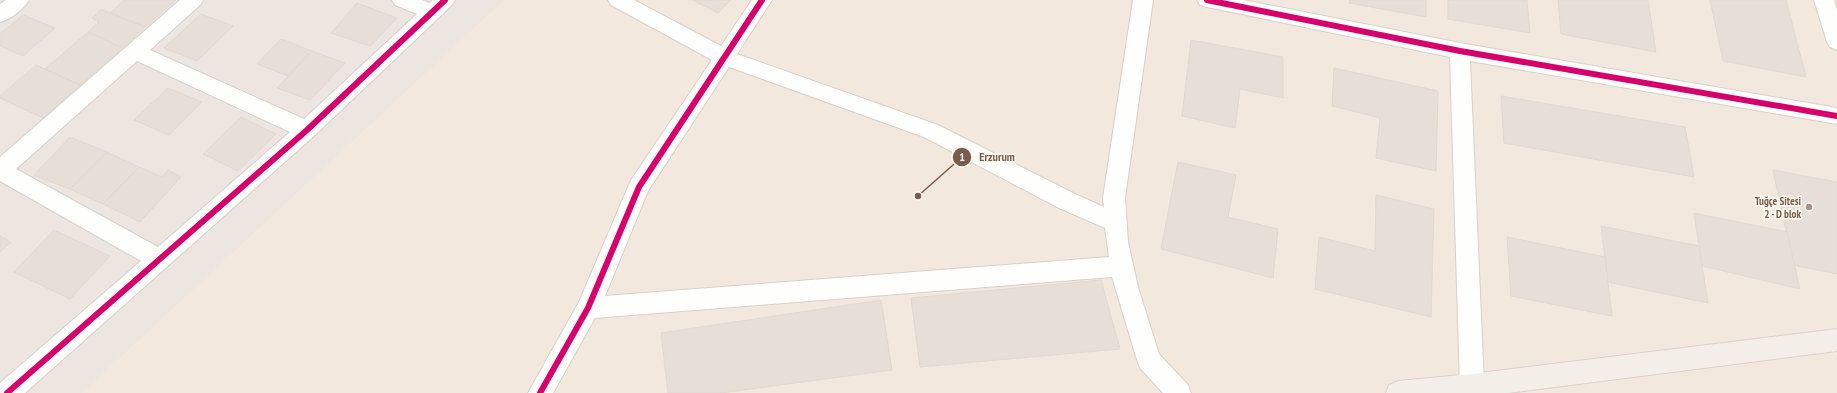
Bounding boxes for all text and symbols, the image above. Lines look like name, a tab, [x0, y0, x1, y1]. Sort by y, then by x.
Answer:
callout: Erzurum	[952, 145, 1023, 169]
text: 1	[959, 149, 965, 164]
text: Erzurum	[979, 149, 1015, 164]
place label: Tuğçe Sitesi 2 - D blok	[1755, 194, 1802, 221]
marker: Tuğçe Sitesi 2 - D blok	[1804, 202, 1814, 212]

